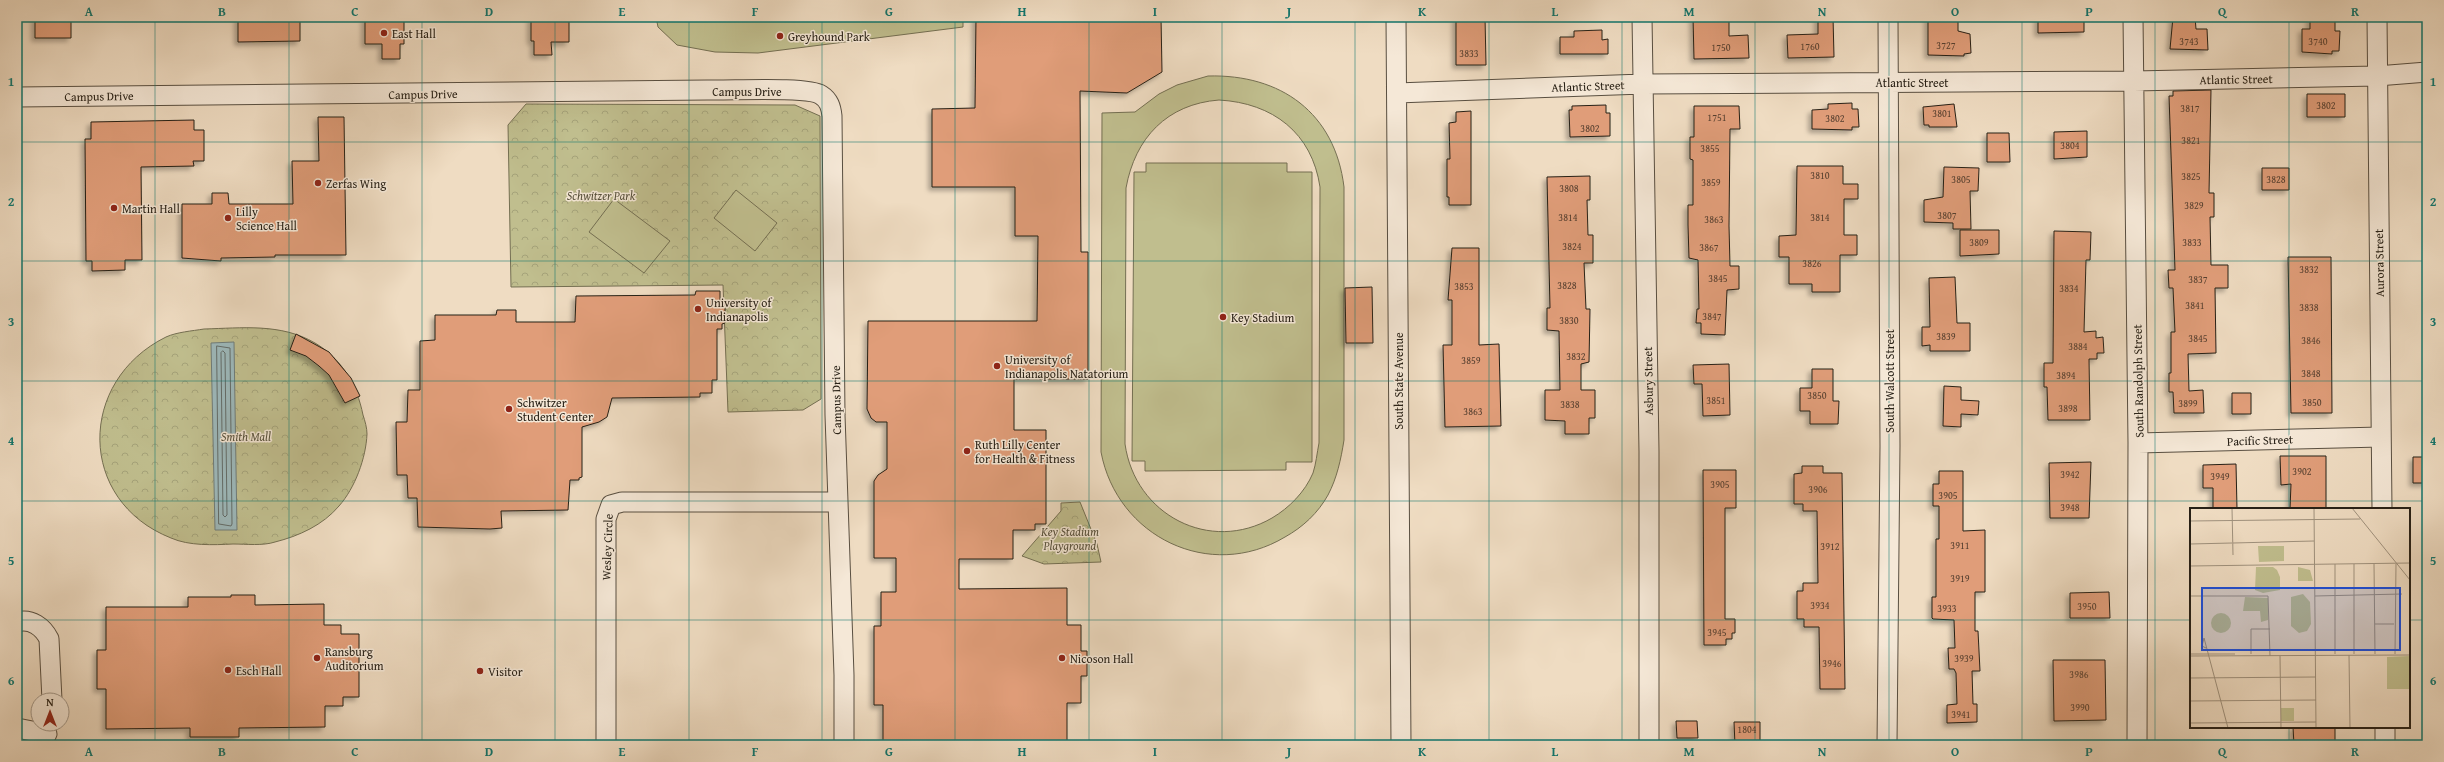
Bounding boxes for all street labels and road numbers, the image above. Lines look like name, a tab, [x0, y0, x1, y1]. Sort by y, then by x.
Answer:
street label: Atlantic Street	[2199, 70, 2274, 88]
street label: Atlantic Street	[1875, 74, 1949, 91]
street label: Atlantic Street	[1551, 76, 1626, 96]
street label: Campus Drive	[712, 83, 782, 100]
street label: Campus Drive	[388, 85, 458, 103]
street label: Campus Drive	[64, 87, 134, 105]
street label: Aurora Street	[2370, 228, 2388, 297]
street label: South Randolph Street	[2128, 323, 2147, 438]
street label: South Walcott Street	[1881, 328, 1898, 433]
street label: South State Avenue	[1390, 332, 1407, 430]
street label: Asbury Street	[1639, 346, 1657, 415]
street label: Campus Drive	[827, 365, 845, 435]
street label: Pacific Street	[2227, 430, 2294, 450]
street label: Wesley Circle	[597, 513, 617, 581]

